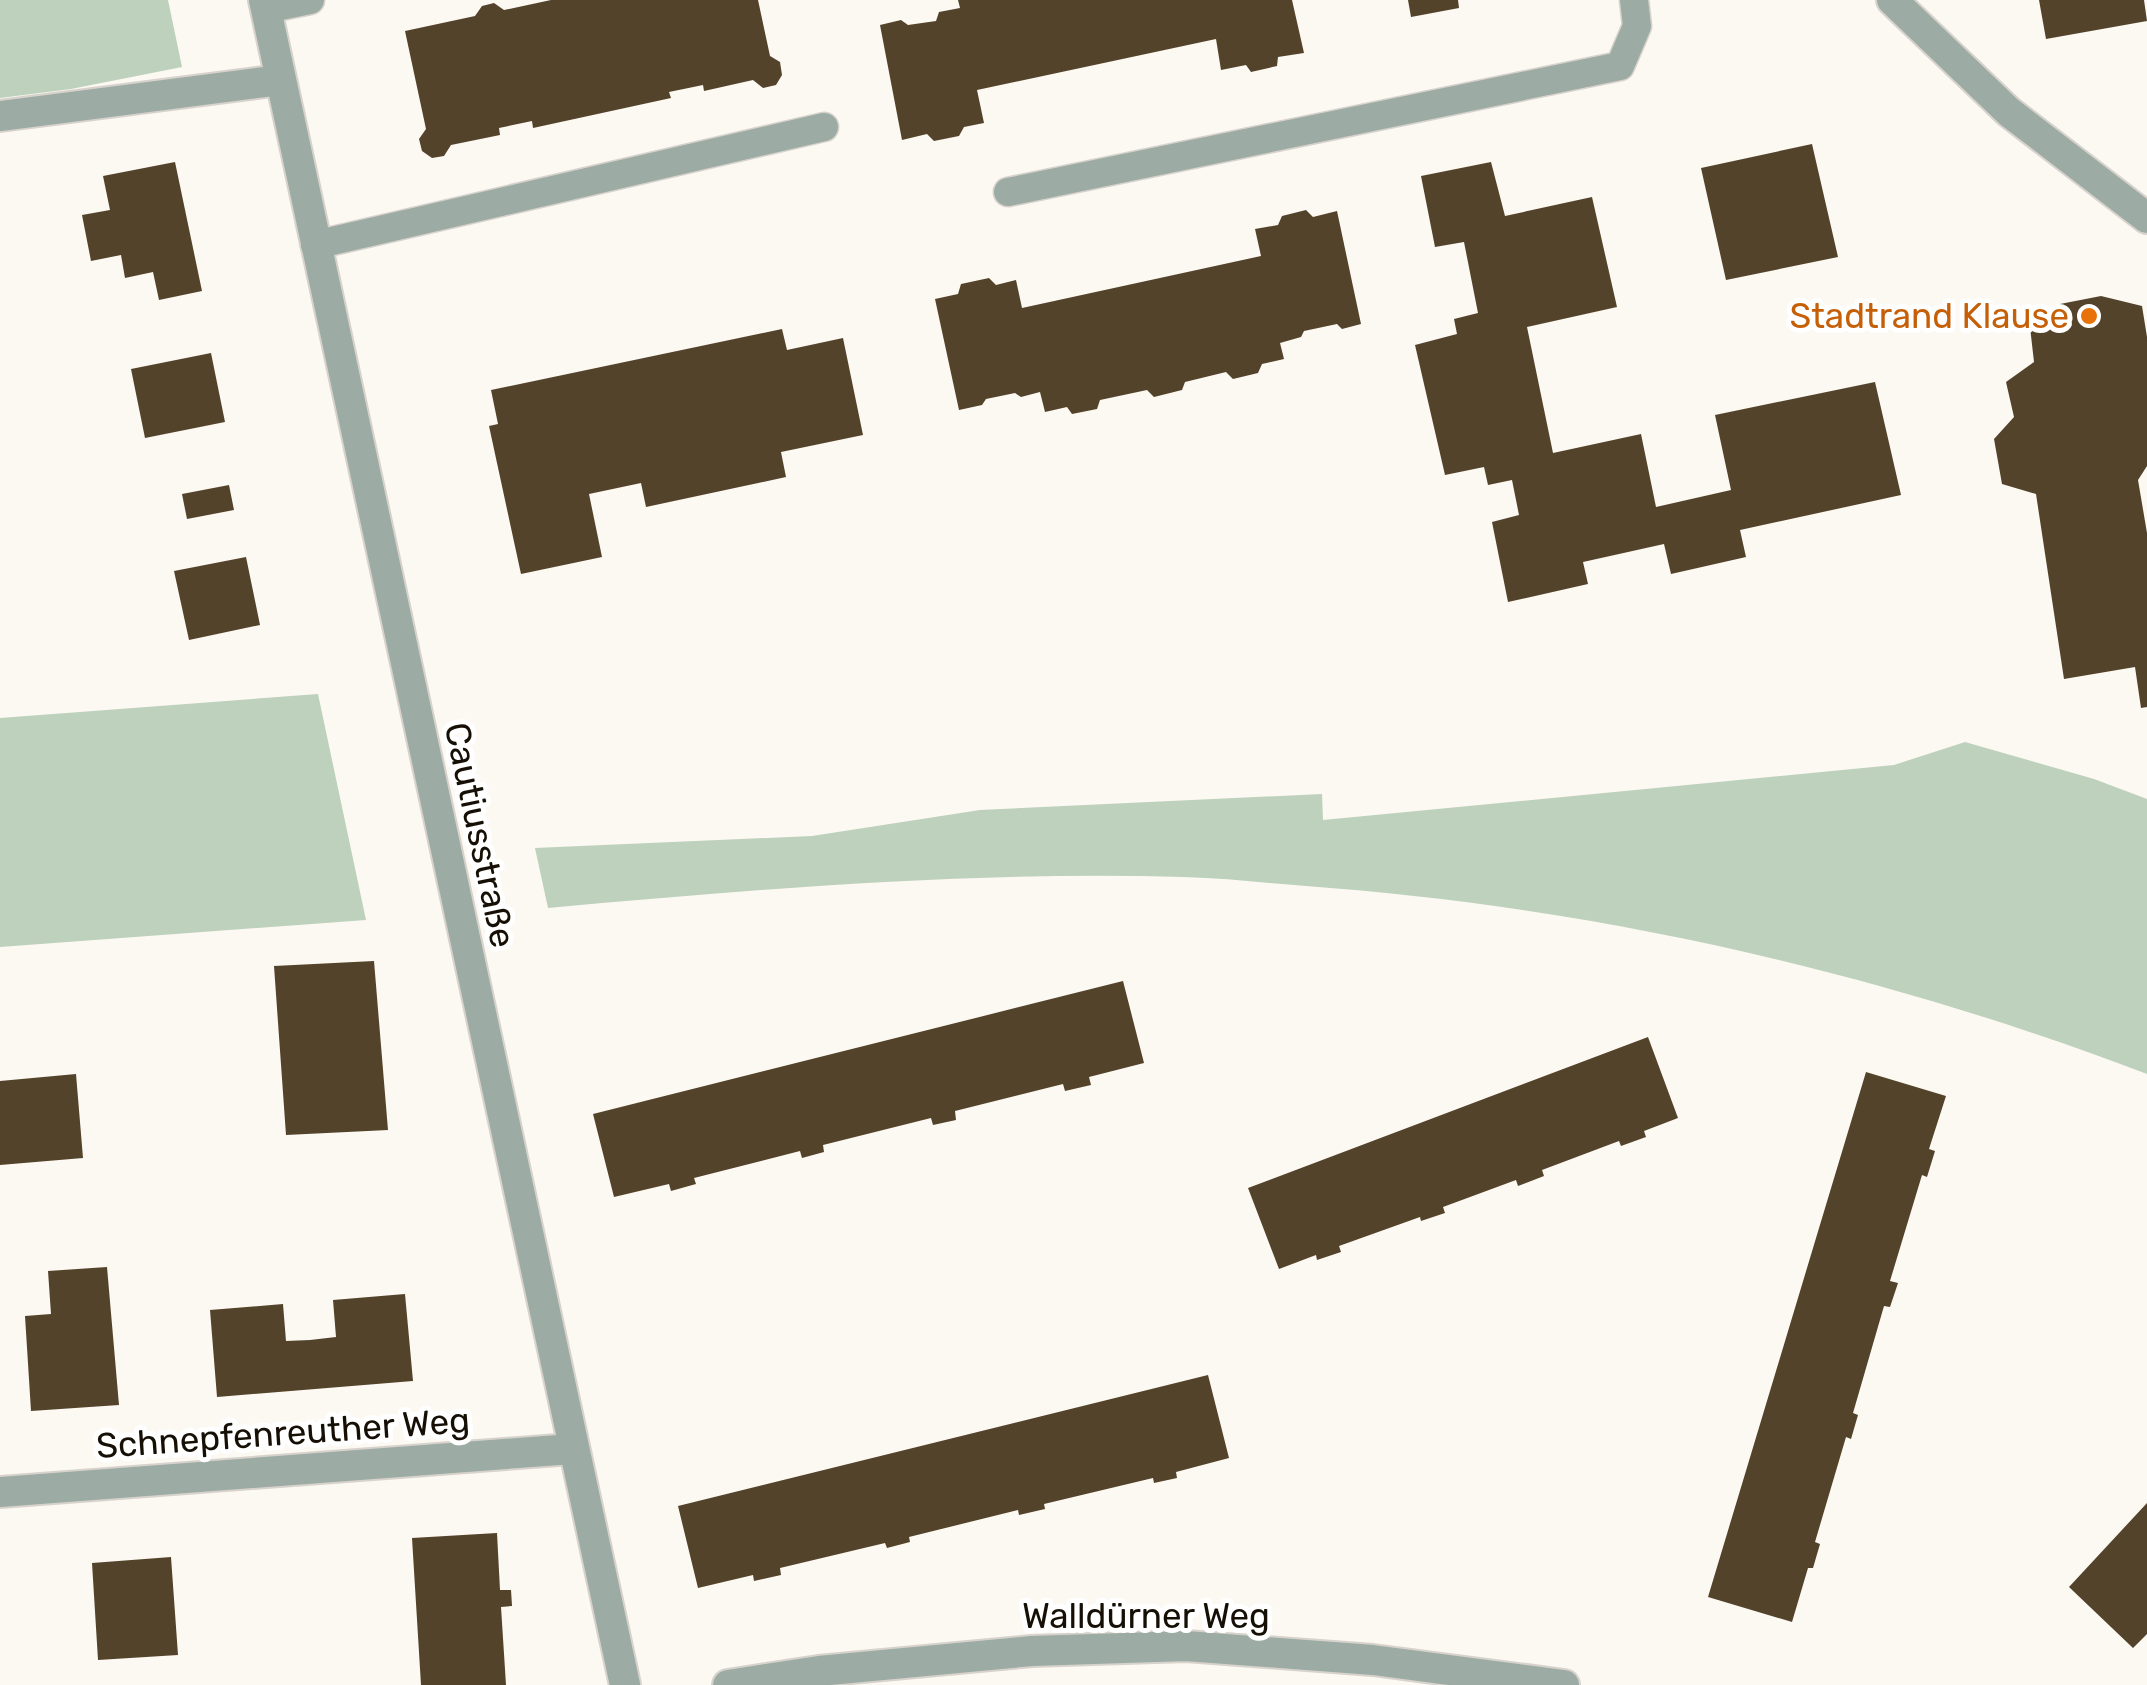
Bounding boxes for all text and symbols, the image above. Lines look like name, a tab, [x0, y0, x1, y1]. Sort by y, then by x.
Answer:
place label: Stadtrand Klause	[1789, 295, 2069, 337]
marker: Stadtrand Klause	[2078, 305, 2100, 327]
street label: Cautiusstraße	[436, 719, 524, 951]
street label: Schnepfenreuther Weg	[95, 1399, 471, 1467]
street label: Walldürner Weg	[1022, 1595, 1270, 1637]

